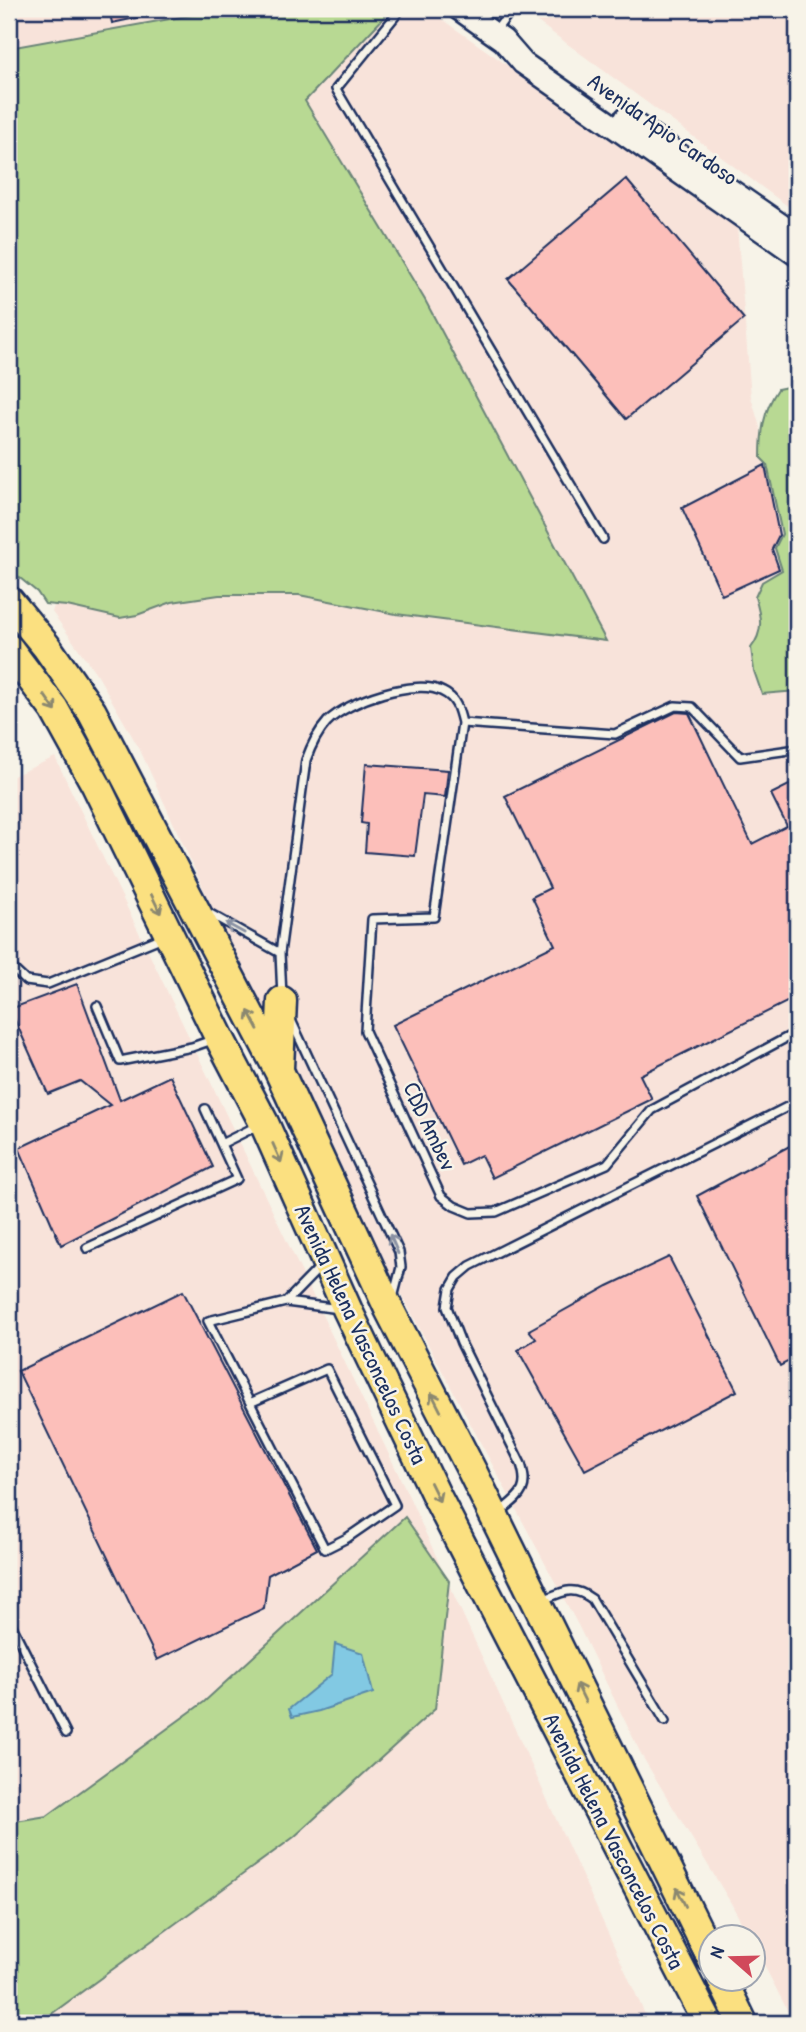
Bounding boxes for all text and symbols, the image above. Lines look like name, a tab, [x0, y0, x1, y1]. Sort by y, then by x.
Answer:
street label: Avenida Apio Cardoso	[582, 65, 744, 192]
one-way arrow	[43, 693, 57, 712]
one-way arrow	[149, 893, 163, 914]
one-way arrow	[226, 921, 246, 935]
one-way arrow	[245, 1010, 259, 1031]
street label: CDD Ambev	[396, 1076, 464, 1175]
one-way arrow	[271, 1141, 284, 1163]
street label: Avenida Helena Vasconcelos Costa	[288, 1199, 435, 1469]
one-way arrow	[387, 1234, 400, 1255]
one-way arrow	[429, 1392, 443, 1413]
one-way arrow	[428, 1481, 442, 1502]
one-way arrow	[573, 1683, 587, 1704]
street label: Avenida Helena Vasconcelos Costa	[536, 1708, 692, 1974]
one-way arrow	[674, 1887, 688, 1908]
north arrow	[698, 1924, 768, 1994]
text: N	[702, 1943, 730, 1961]

